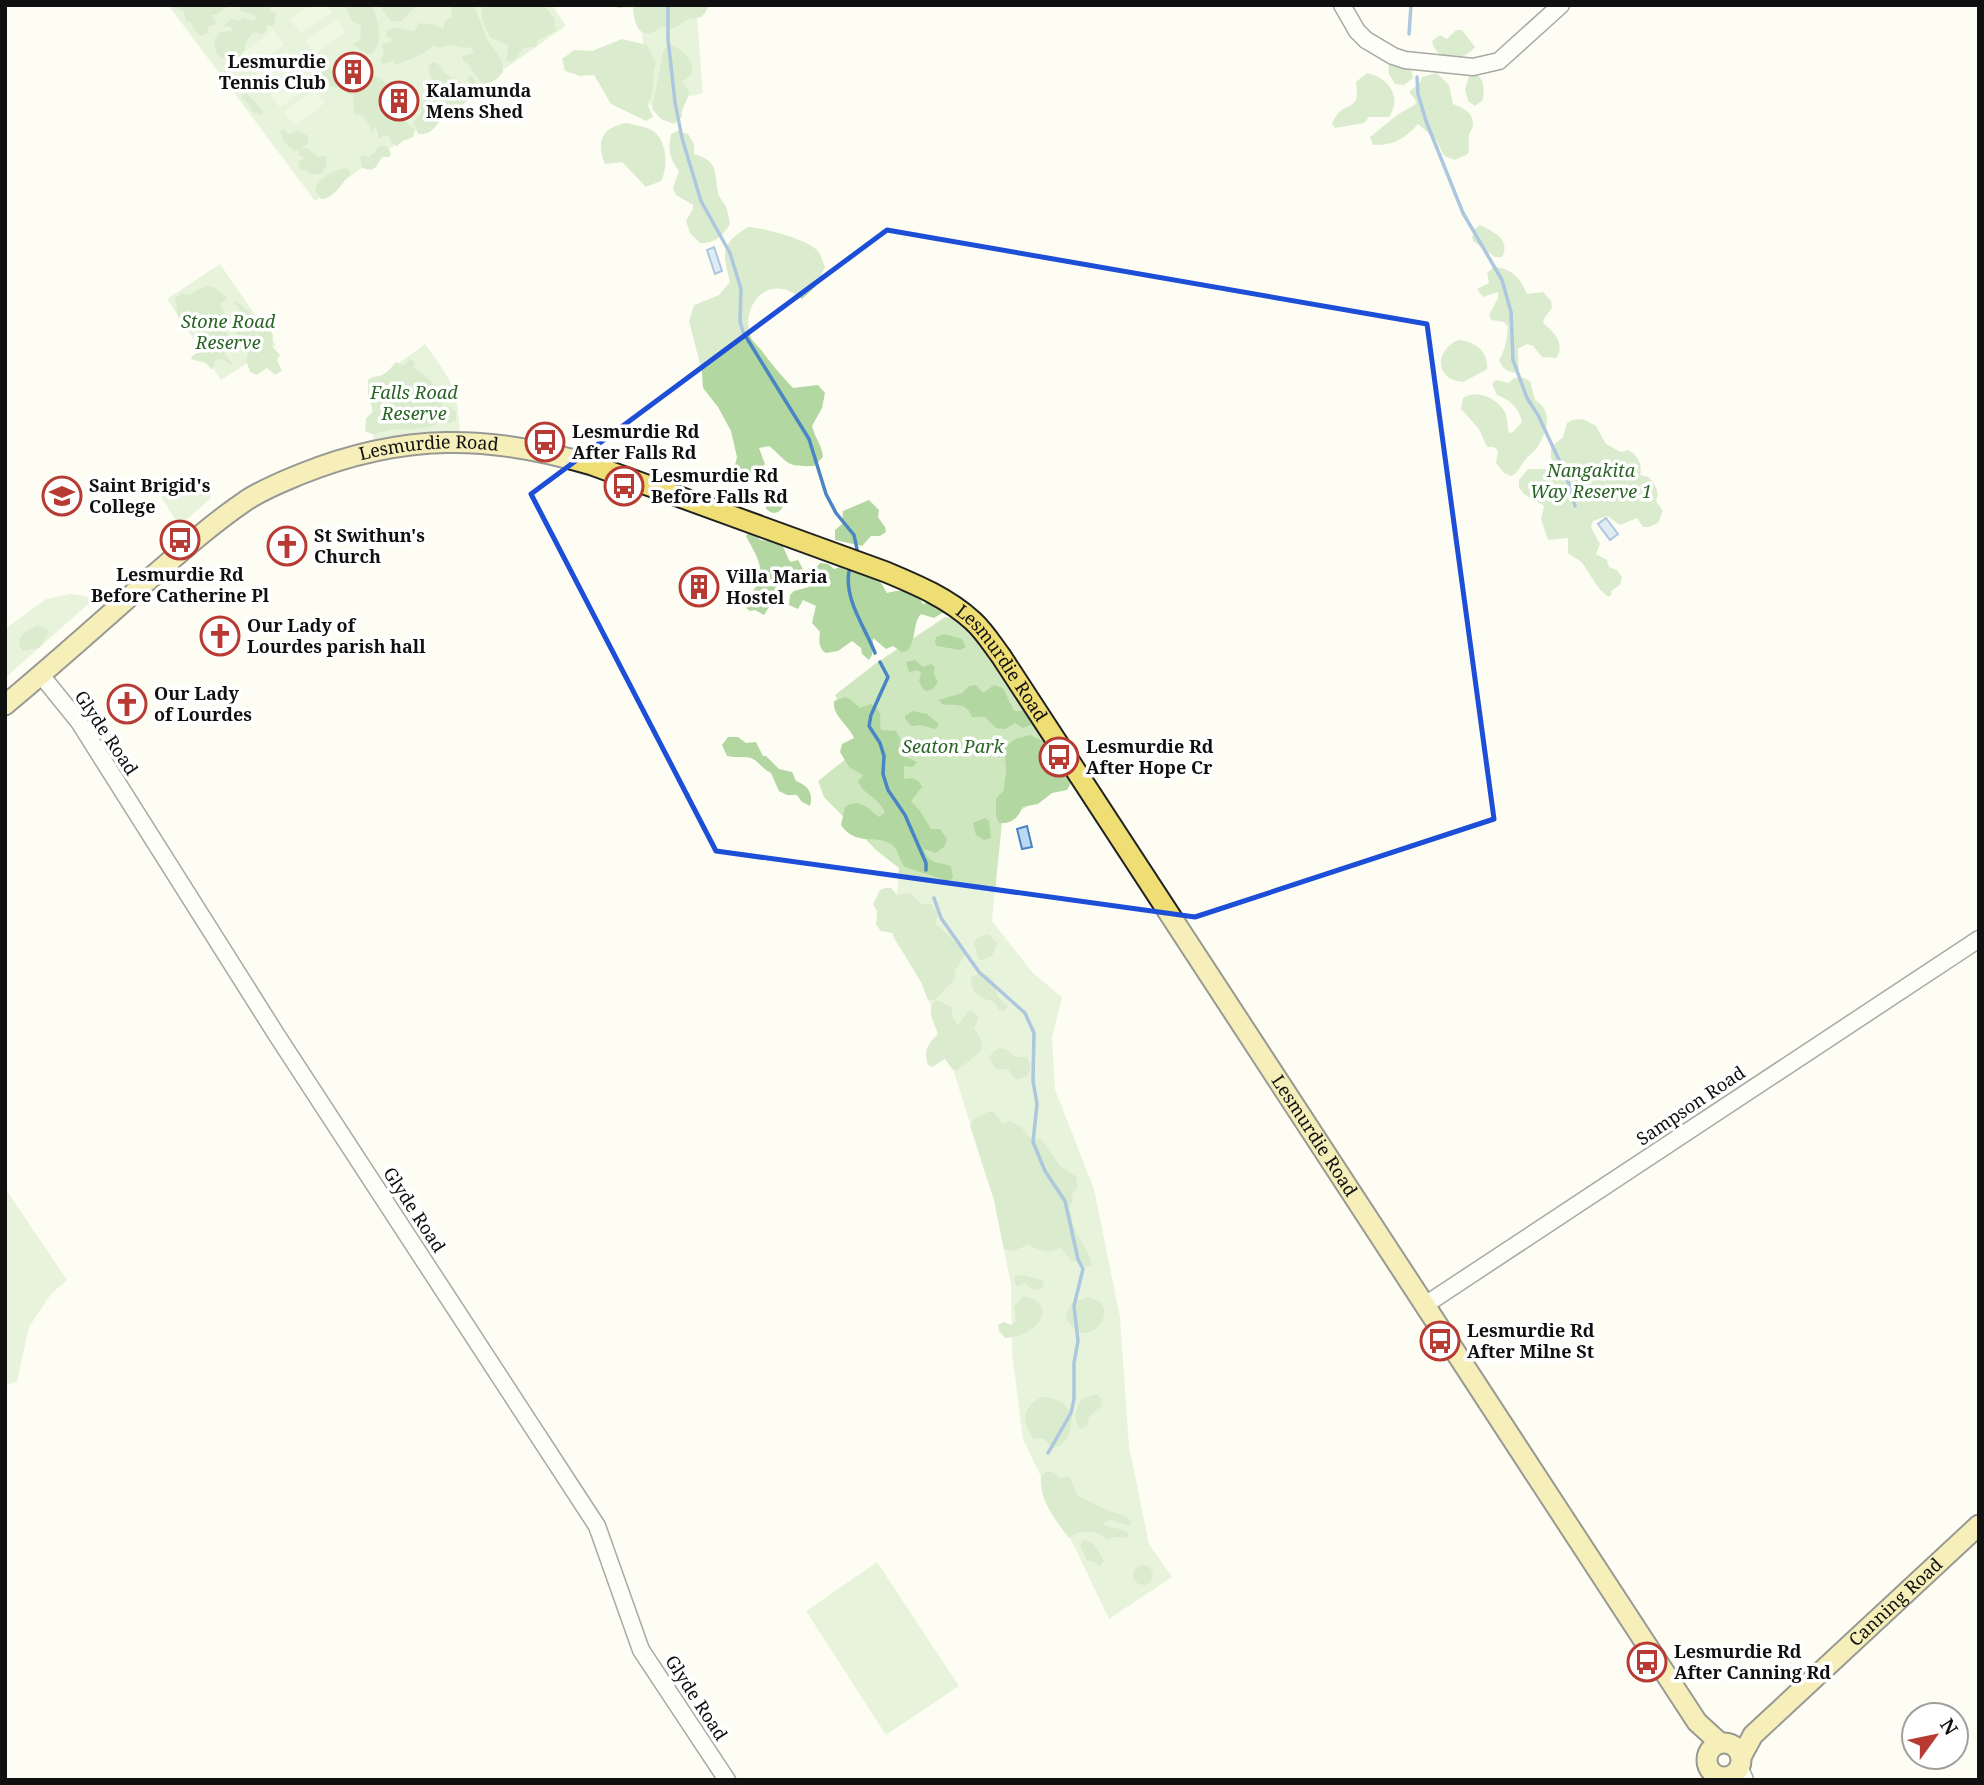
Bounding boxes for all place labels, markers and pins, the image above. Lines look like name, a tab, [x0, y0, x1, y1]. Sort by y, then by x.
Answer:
place label: Lesmurdie Tennis Club	[219, 49, 326, 94]
building icon: Lesmurdie Tennis Club	[332, 51, 374, 93]
place label: Kalamunda Mens Shed	[426, 78, 532, 123]
building icon: Kalamunda Mens Shed	[378, 80, 420, 122]
place label: Lesmurdie Rd After Falls Rd	[572, 419, 700, 464]
bus stop icon: Lesmurdie Rd After Falls Rd	[524, 421, 566, 463]
place label: Lesmurdie Rd Before Falls Rd	[651, 463, 788, 508]
bus stop icon: Lesmurdie Rd Before Falls Rd	[603, 465, 645, 507]
place label: Saint Brigid's College	[89, 473, 211, 518]
school or university icon: Saint Brigid's College	[41, 475, 83, 517]
bus stop icon: Lesmurdie Rd Before Catherine Pl	[159, 519, 201, 561]
place label: St Swithun's Church	[314, 523, 425, 568]
church icon: St Swithun's Church	[266, 525, 308, 567]
place label: Lesmurdie Rd Before Catherine Pl	[91, 562, 270, 607]
place label: Villa Maria Hostel	[726, 564, 828, 609]
building icon: Villa Maria Hostel	[678, 566, 720, 608]
place label: Our Lady of Lourdes parish hall	[247, 613, 426, 658]
church icon: Our Lady of Lourdes parish hall	[199, 615, 241, 657]
place label: Our Lady of Lourdes	[154, 681, 252, 726]
church icon: Our Lady of Lourdes	[106, 683, 148, 725]
place label: Lesmurdie Rd After Hope Cr	[1086, 734, 1214, 779]
bus stop icon: Lesmurdie Rd After Hope Cr	[1038, 736, 1080, 778]
place label: Lesmurdie Rd After Milne St	[1467, 1318, 1595, 1363]
bus stop icon: Lesmurdie Rd After Milne St	[1419, 1320, 1461, 1362]
place label: Lesmurdie Rd After Canning Rd	[1674, 1639, 1831, 1684]
bus stop icon: Lesmurdie Rd After Canning Rd	[1626, 1641, 1668, 1683]

